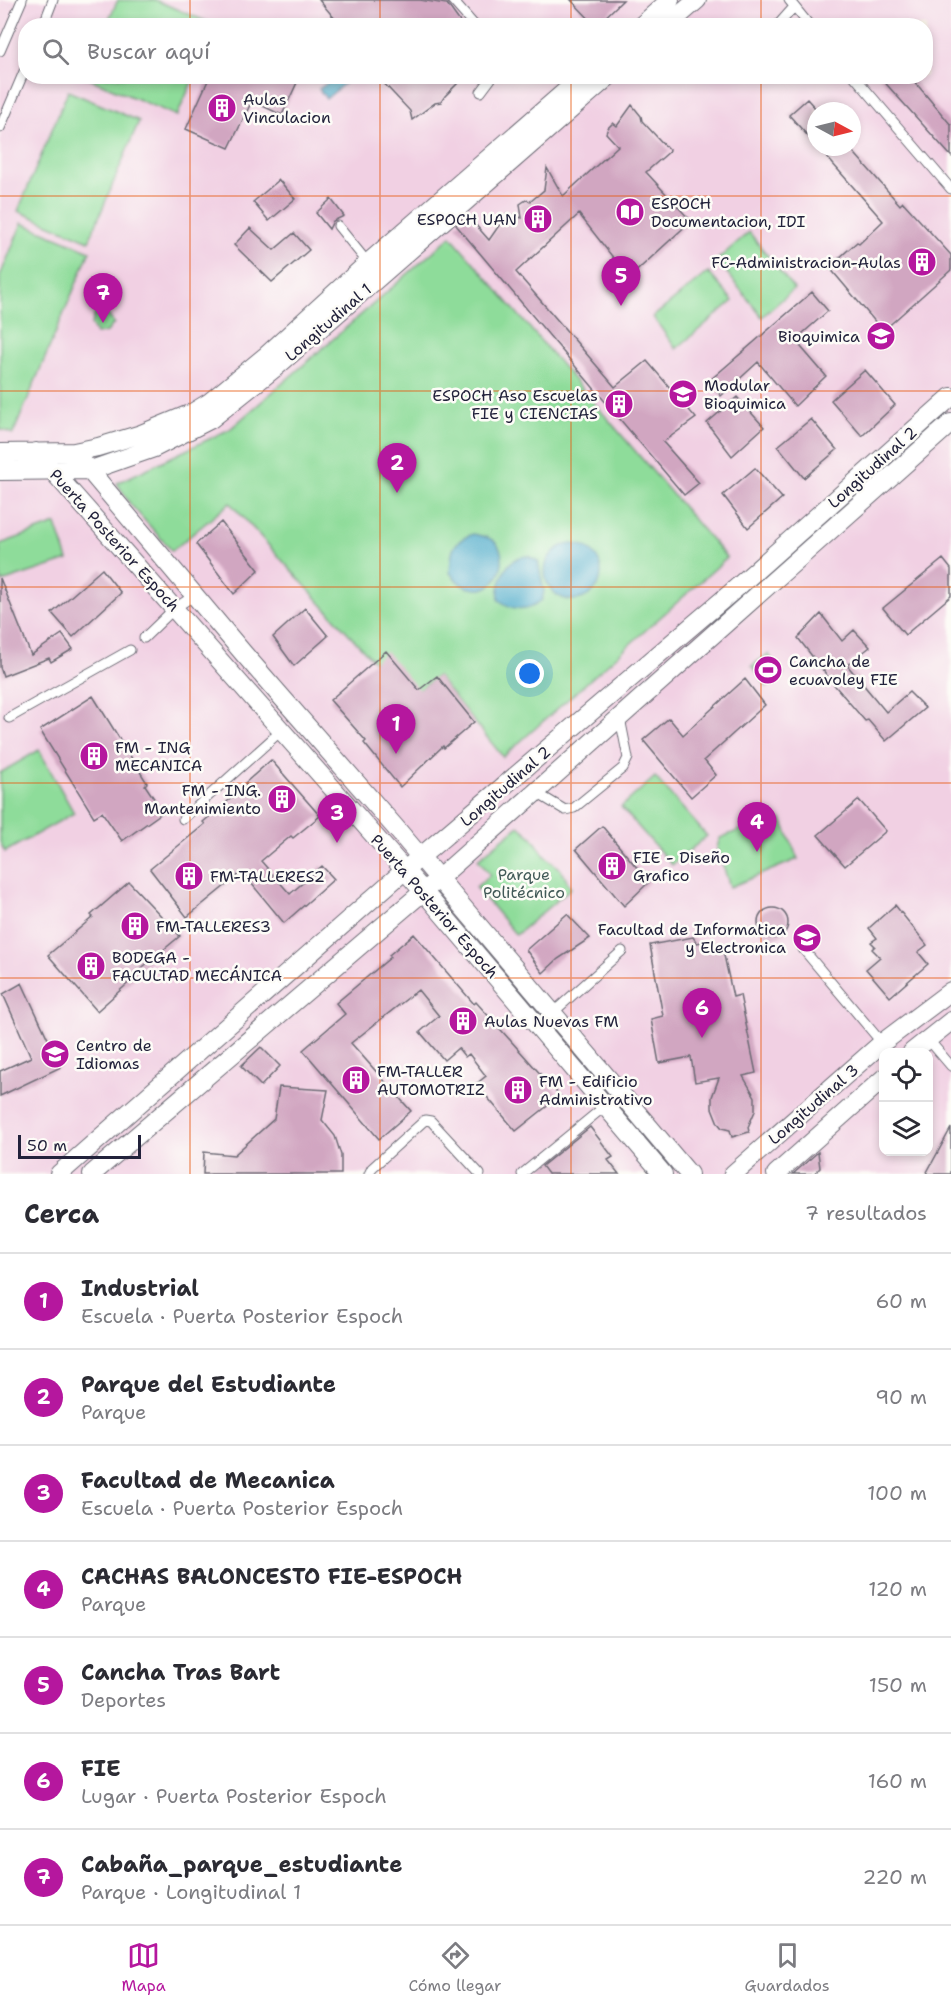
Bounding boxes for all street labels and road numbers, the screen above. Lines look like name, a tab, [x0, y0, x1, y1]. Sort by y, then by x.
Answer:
street label: Longitudinal 1	[280, 279, 376, 366]
street label: Longitudinal 2	[823, 422, 921, 513]
street label: Puerta Posterior Espoch	[45, 465, 184, 616]
street label: Longitudinal 2	[456, 741, 555, 831]
street label: Puerta Posterior Espoch	[366, 830, 503, 983]
street label: Longitudinal 3	[764, 1059, 863, 1149]

